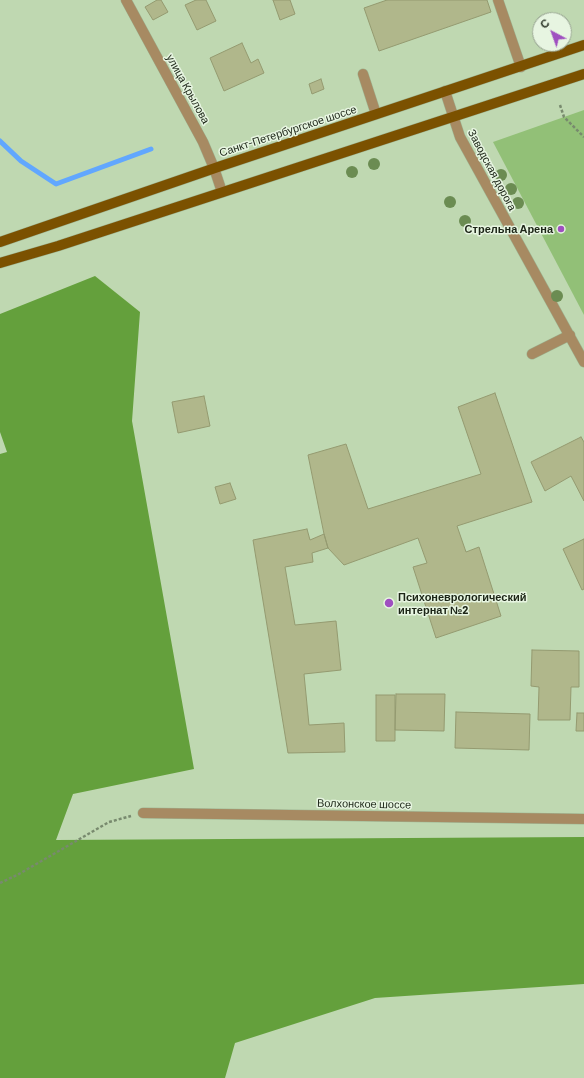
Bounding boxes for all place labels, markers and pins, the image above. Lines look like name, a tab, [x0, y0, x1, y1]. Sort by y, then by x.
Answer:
place label: Стрельна Арена	[465, 222, 553, 236]
marker: Стрельна Арена	[556, 224, 566, 234]
place label: Психоневрологический интернат №2	[398, 590, 526, 616]
marker: Психоневрологический интернат №2	[383, 597, 395, 609]

